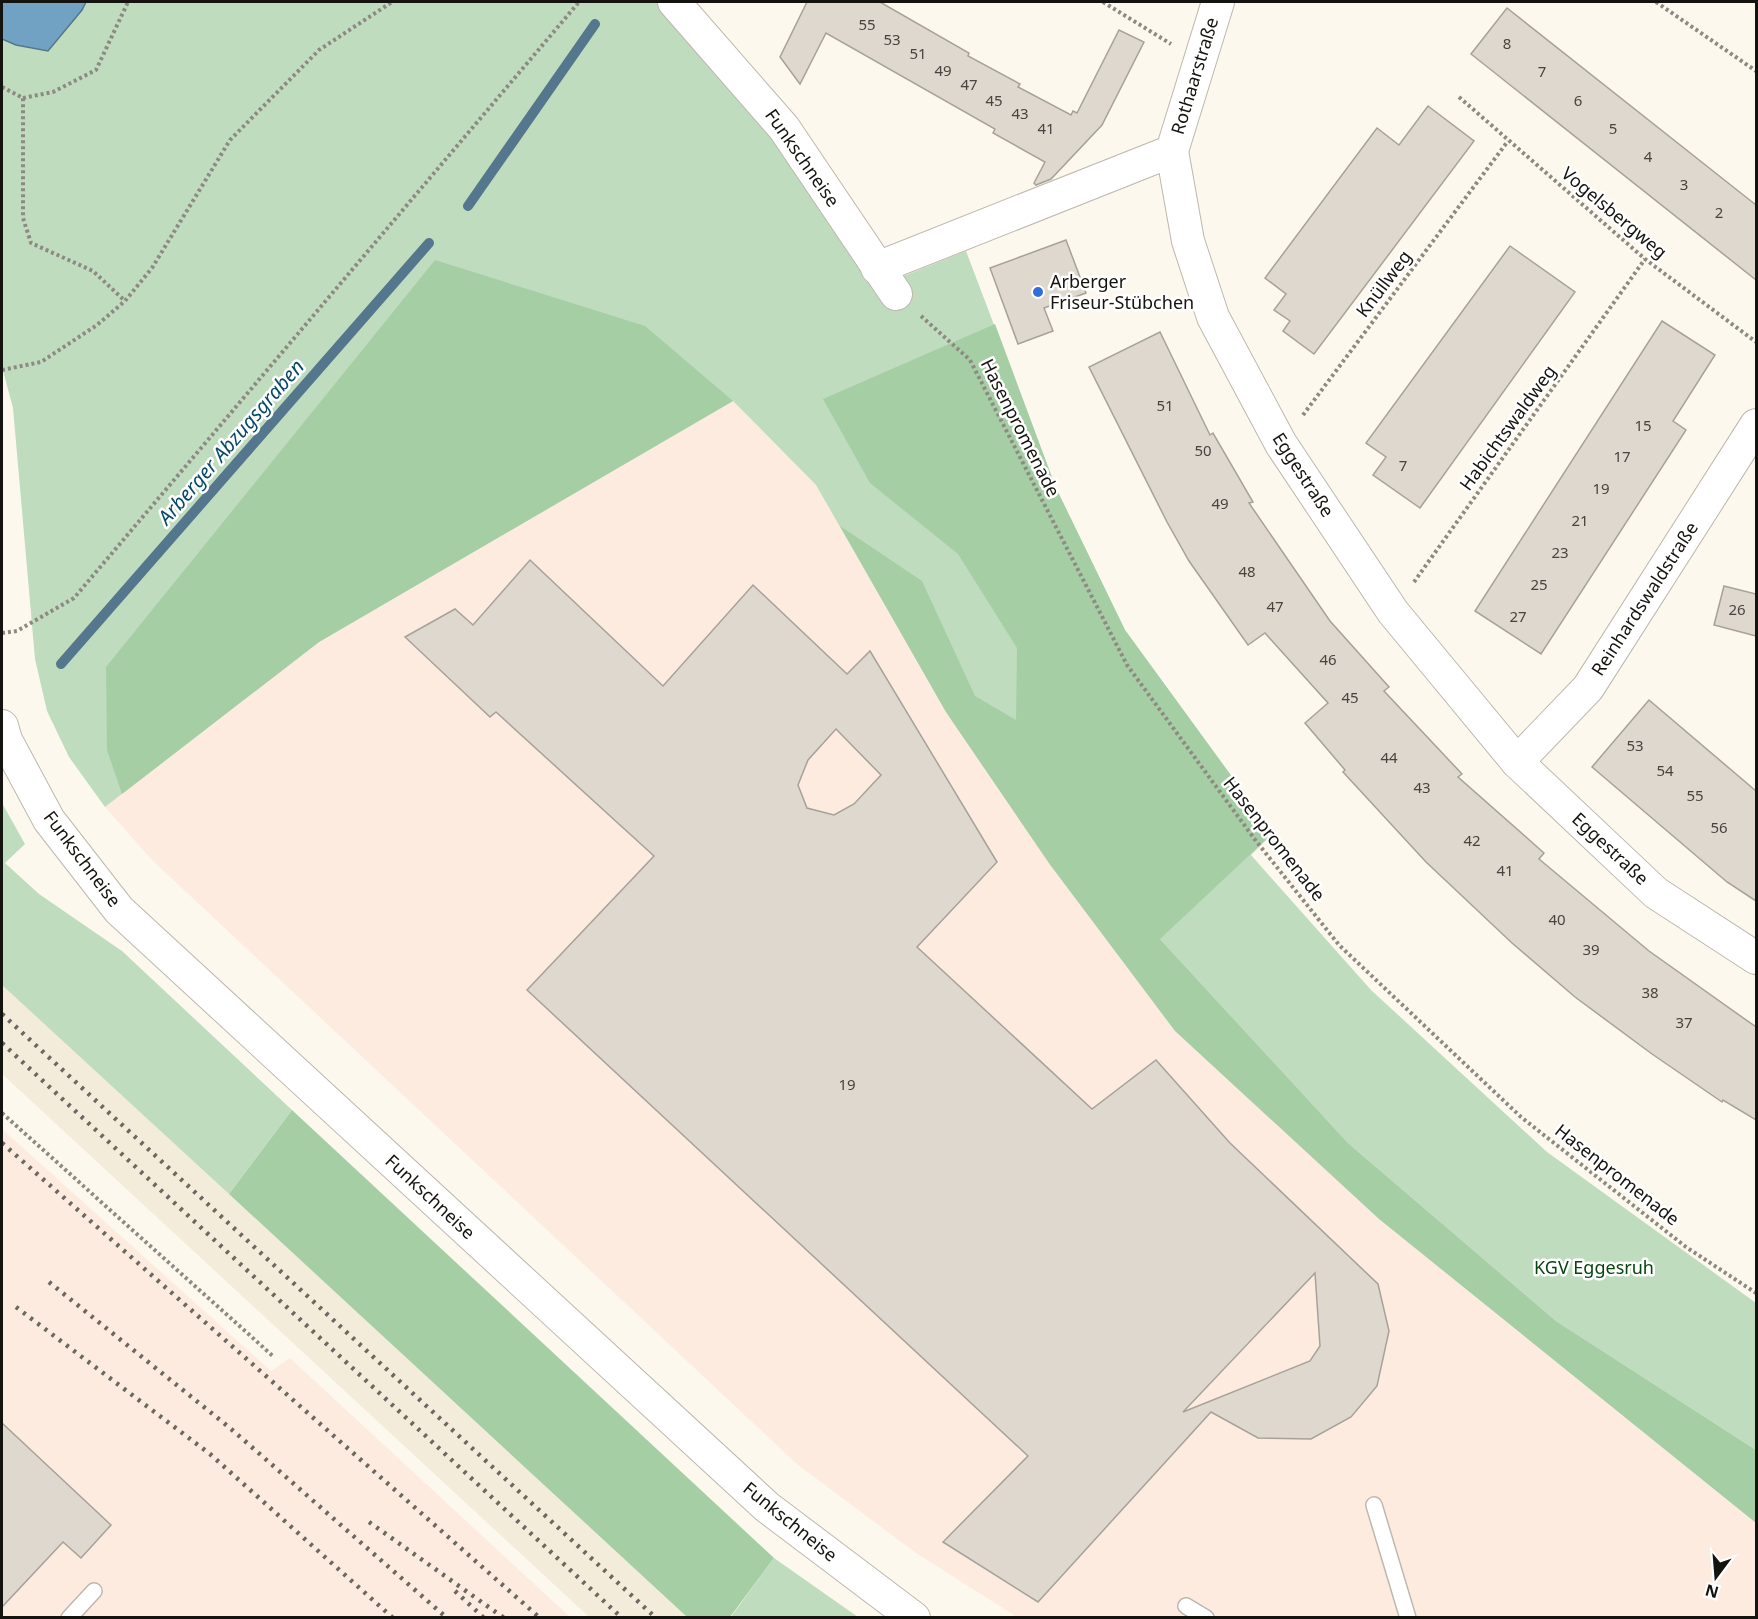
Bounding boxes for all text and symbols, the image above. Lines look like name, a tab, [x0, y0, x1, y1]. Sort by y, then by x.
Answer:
house number: 55	[858, 14, 876, 34]
street label: Rothaarstraße	[1165, 14, 1223, 137]
house number: 53	[883, 29, 901, 49]
house number: 8	[1503, 33, 1511, 53]
house number: 51	[909, 43, 927, 63]
house number: 49	[934, 60, 952, 80]
house number: 7	[1538, 61, 1546, 81]
house number: 47	[960, 74, 978, 94]
house number: 45	[985, 90, 1003, 110]
house number: 6	[1574, 90, 1582, 110]
house number: 43	[1011, 103, 1029, 123]
street label: Funkschneise	[760, 104, 845, 211]
house number: 41	[1037, 118, 1055, 138]
house number: 5	[1609, 118, 1617, 138]
house number: 4	[1644, 146, 1653, 166]
street label: Vogelsbergweg	[1557, 161, 1672, 263]
house number: 3	[1680, 174, 1688, 194]
house number: 2	[1715, 202, 1723, 222]
street label: Knüllweg	[1350, 245, 1416, 322]
place label: Arberger Friseur-Stübchen	[1050, 269, 1194, 314]
marker: Arberger Friseur-Stübchen	[1031, 285, 1045, 299]
water label: Arberger Abzugsgraben	[150, 353, 310, 531]
street label: Hasenpromenade	[976, 354, 1066, 501]
street label: Habichtswaldweg	[1454, 360, 1561, 495]
house number: 51	[1156, 395, 1174, 415]
house number: 15	[1634, 415, 1652, 435]
street label: Eggestraße	[1268, 428, 1340, 521]
house number: 50	[1194, 440, 1212, 460]
house number: 17	[1613, 446, 1631, 466]
house number: 7	[1399, 455, 1407, 475]
house number: 19	[1592, 478, 1610, 498]
house number: 49	[1211, 493, 1229, 513]
house number: 21	[1571, 510, 1589, 530]
street label: Reinhardswaldstraße	[1585, 517, 1703, 680]
house number: 23	[1551, 542, 1569, 562]
house number: 48	[1238, 561, 1256, 581]
house number: 25	[1530, 574, 1548, 594]
house number: 47	[1266, 596, 1284, 616]
house number: 26	[1728, 599, 1746, 619]
house number: 27	[1509, 606, 1527, 626]
house number: 46	[1319, 649, 1337, 669]
house number: 45	[1341, 687, 1359, 707]
house number: 53	[1626, 735, 1644, 755]
house number: 44	[1380, 747, 1398, 767]
house number: 54	[1656, 760, 1674, 780]
street label: Hasenpromenade	[1219, 771, 1331, 906]
house number: 43	[1413, 777, 1431, 797]
house number: 55	[1686, 785, 1704, 805]
street label: Funkschneise	[39, 806, 127, 911]
street label: Eggestraße	[1567, 807, 1654, 890]
house number: 56	[1710, 817, 1728, 837]
house number: 42	[1463, 830, 1481, 850]
house number: 41	[1496, 860, 1514, 880]
house number: 40	[1548, 909, 1566, 929]
house number: 39	[1582, 939, 1600, 959]
house number: 38	[1641, 982, 1659, 1002]
house number: 37	[1675, 1012, 1693, 1032]
house number: 19	[838, 1074, 856, 1094]
street label: Hasenpromenade	[1550, 1118, 1685, 1230]
street label: Funkschneise	[381, 1149, 481, 1244]
park label: KGV Eggesruh	[1534, 1255, 1654, 1279]
street label: Funkschneise	[739, 1476, 843, 1567]
north arrow	[1686, 1547, 1746, 1607]
text: N	[1703, 1579, 1721, 1604]

